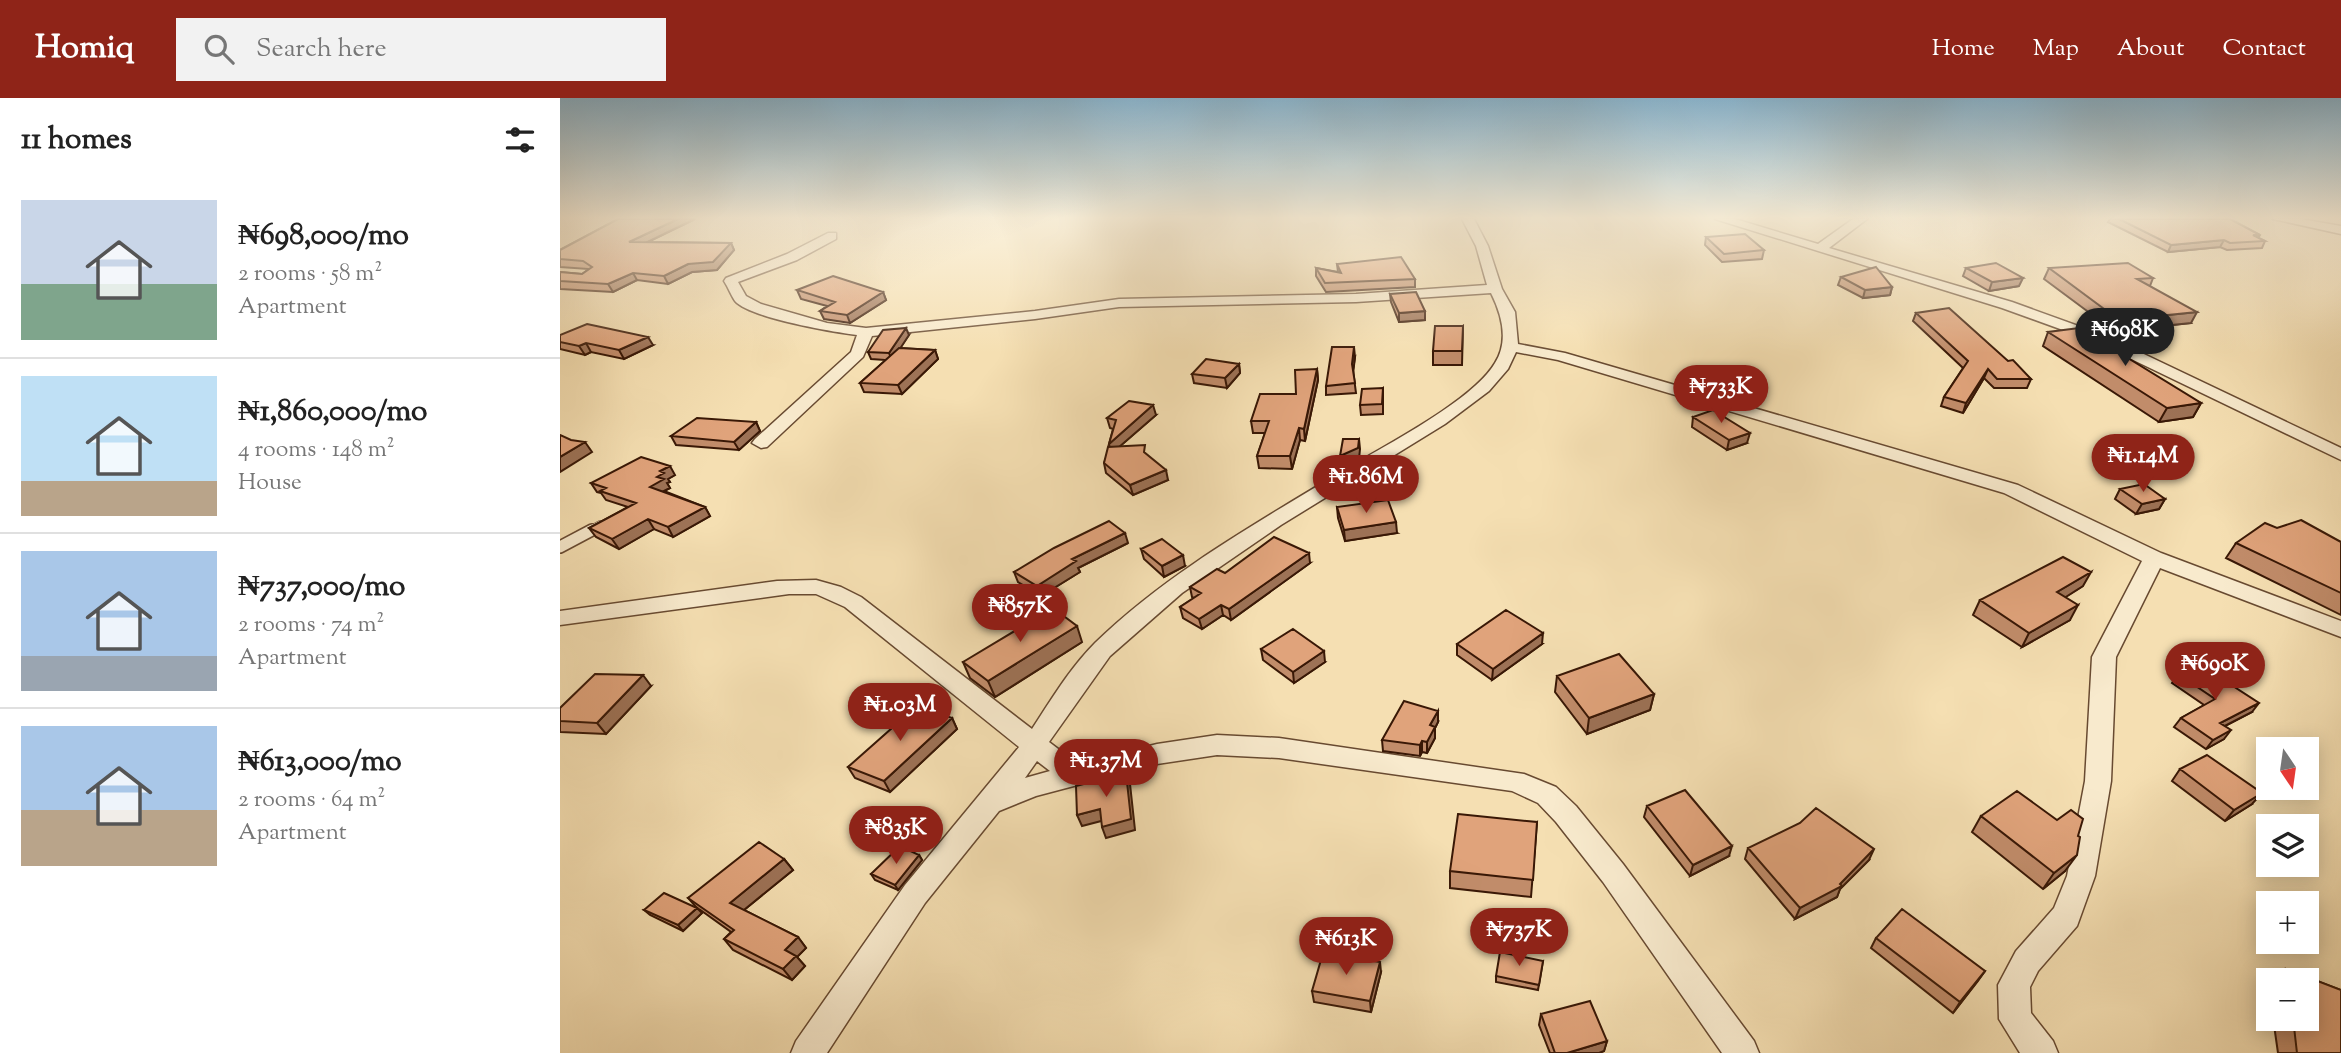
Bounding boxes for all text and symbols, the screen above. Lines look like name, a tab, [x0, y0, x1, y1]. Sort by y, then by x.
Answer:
search box	[176, 18, 666, 81]
text: Homiq	[35, 25, 134, 73]
icon: search	[200, 30, 238, 68]
text: Search here	[256, 31, 387, 68]
text: Home	[1932, 32, 1995, 66]
text: Map	[2033, 32, 2079, 66]
text: About	[2117, 32, 2184, 66]
text: Contact	[2222, 32, 2306, 66]
text: 11 homes	[21, 119, 132, 162]
icon: filters	[501, 121, 539, 159]
text: ₦698,000/mo	[238, 215, 409, 258]
icon: home	[77, 228, 161, 312]
text: 2 rooms · 58 m²	[238, 258, 382, 291]
text: Apartment	[238, 291, 347, 324]
pin: ₦698K	[2076, 308, 2174, 368]
text: ₦698K	[2091, 314, 2159, 347]
pin: ₦733K	[1672, 366, 1770, 425]
text: ₦733K	[1689, 371, 1753, 404]
text: ₦1,860,000/mo	[238, 391, 427, 434]
icon: home	[77, 404, 161, 488]
text: 4 rooms · 148 m²	[238, 434, 395, 467]
pin: ₦1.14M	[2086, 434, 2200, 494]
text: ₦1.14M	[2108, 440, 2178, 473]
pin: ₦1.86M	[1309, 456, 1423, 515]
text: ₦1.86M	[1329, 461, 1403, 494]
text: House	[238, 467, 302, 500]
text: ₦737,000/mo	[238, 566, 405, 609]
icon: home	[77, 579, 161, 663]
pin: ₦857K	[971, 584, 1069, 644]
text: ₦857K	[988, 590, 1052, 623]
text: 2 rooms · 74 m²	[238, 609, 384, 642]
text: Apartment	[238, 642, 347, 675]
pin: ₦690K	[2166, 642, 2264, 702]
text: ₦690K	[2181, 648, 2249, 681]
pin: ₦1.03M	[843, 684, 957, 743]
text: ₦1.03M	[864, 689, 936, 722]
north arrow	[2256, 737, 2319, 800]
map controls	[2256, 737, 2319, 1031]
pin: ₦1.37M	[1049, 740, 1163, 799]
text: ₦613,000/mo	[238, 741, 402, 784]
text: ₦1.37M	[1070, 745, 1142, 778]
icon: home	[77, 754, 161, 838]
text: 2 rooms · 64 m²	[238, 784, 385, 817]
pin: ₦835K	[847, 806, 945, 866]
text: ₦835K	[865, 812, 927, 845]
button: layers	[2256, 814, 2319, 877]
text: Apartment	[238, 817, 347, 850]
button: +	[2256, 891, 2319, 954]
pin: ₦737K	[1470, 908, 1568, 968]
text: ₦737K	[1486, 914, 1552, 947]
pin: ₦613K	[1297, 918, 1395, 977]
text: ₦613K	[1315, 923, 1377, 956]
button: −	[2256, 968, 2319, 1031]

